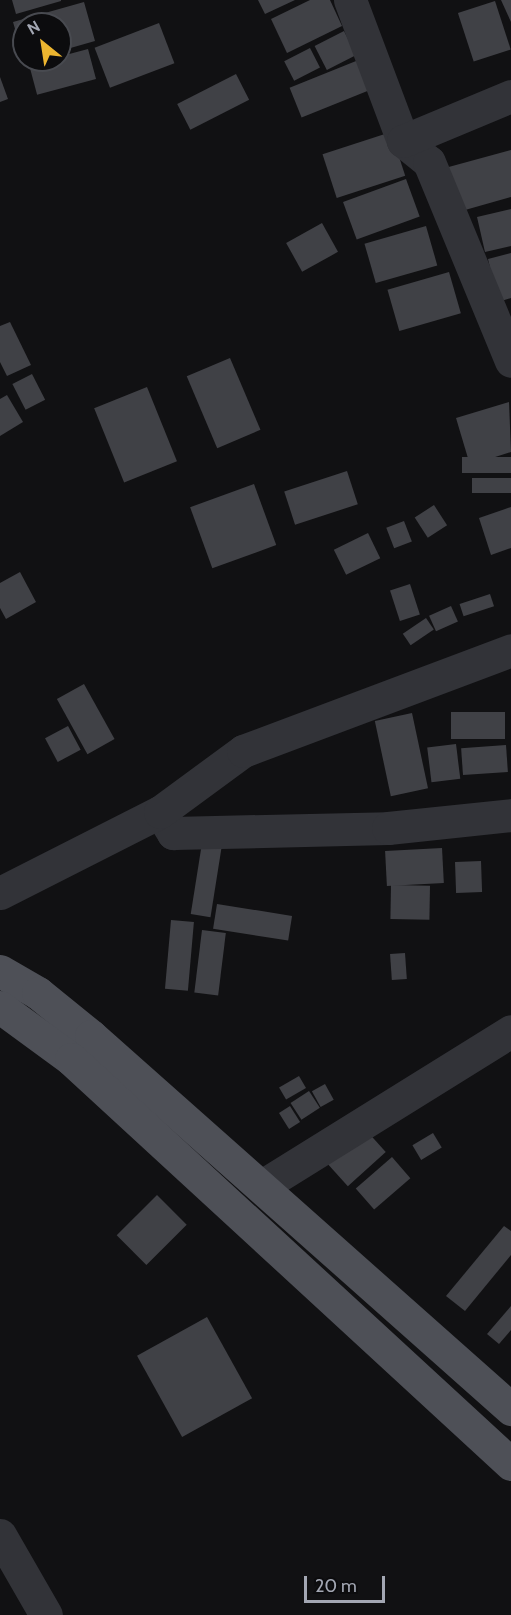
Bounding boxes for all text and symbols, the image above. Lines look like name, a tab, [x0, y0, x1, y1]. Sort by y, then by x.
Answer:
north arrow	[12, 12, 72, 72]
text: N	[24, 17, 43, 39]
scale bar	[307, 1564, 388, 1602]
text: 20 m	[315, 1575, 357, 1597]

